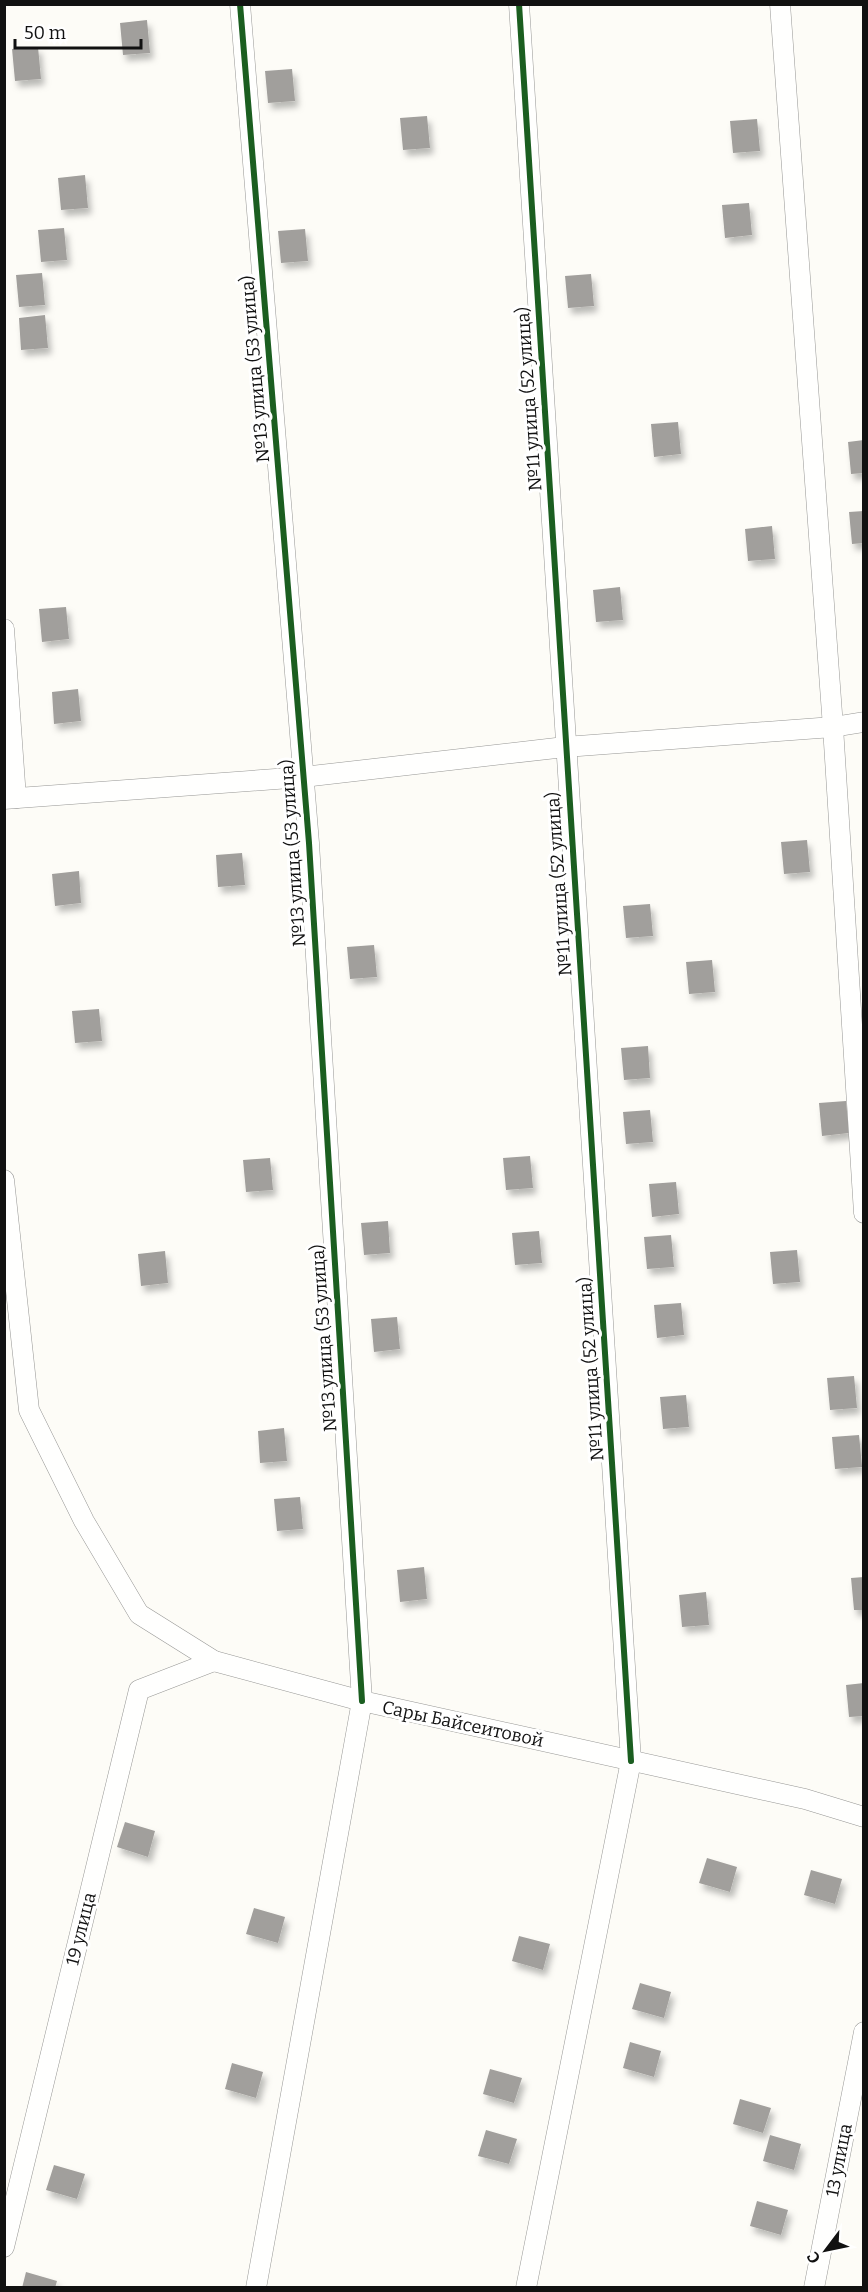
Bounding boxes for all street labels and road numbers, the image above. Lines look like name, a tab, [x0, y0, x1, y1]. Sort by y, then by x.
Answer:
street label: №13 улица (53 улица)	[236, 275, 274, 463]
street label: №11 улица (52 улица)	[512, 306, 546, 492]
street label: №13 улица (53 улица)	[275, 759, 311, 947]
street label: №11 улица (52 улица)	[542, 791, 576, 977]
street label: №13 улица (53 улица)	[306, 1244, 342, 1432]
street label: №11 улица (52 улица)	[574, 1276, 608, 1462]
street label: Сары Байсеитовой	[380, 1696, 546, 1752]
street label: 19 улица	[61, 1890, 101, 1968]
street label: 13 улица	[821, 2121, 857, 2199]

